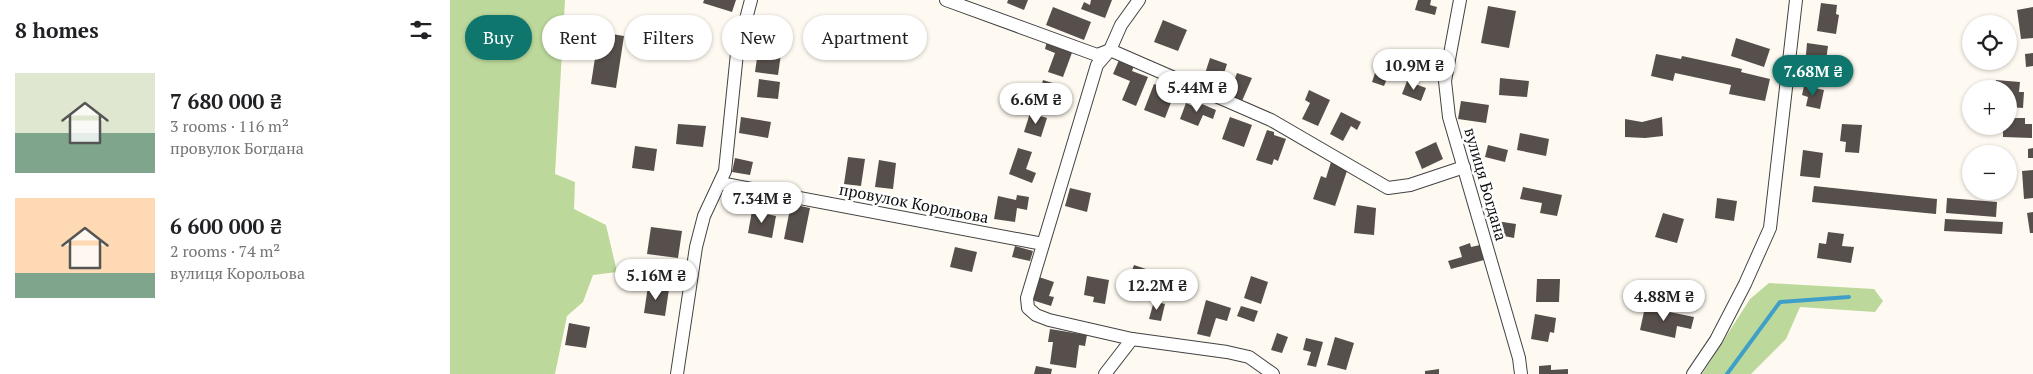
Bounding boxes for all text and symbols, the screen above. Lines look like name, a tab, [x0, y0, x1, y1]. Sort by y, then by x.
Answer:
chip: Buy	[465, 15, 532, 60]
chip: Rent	[542, 15, 615, 60]
chip: Filters	[625, 15, 712, 60]
chip: New	[722, 15, 793, 60]
chip: Apartment	[803, 15, 927, 60]
map controls	[1962, 15, 2017, 200]
button: locate	[1962, 15, 2017, 70]
text: 8 homes	[15, 16, 99, 44]
icon: filters	[407, 16, 435, 44]
pin: 10.9M ₴	[1368, 48, 1460, 91]
text: 10.9M ₴	[1384, 54, 1444, 76]
pin: 7.68M ₴	[1767, 54, 1859, 97]
text: 7.68M ₴	[1783, 60, 1843, 82]
pin: 5.44M ₴	[1151, 70, 1243, 113]
text: 5.44M ₴	[1167, 76, 1227, 98]
button: +	[1962, 80, 2017, 135]
pin: 6.6M ₴	[995, 82, 1077, 125]
text: 7 680 000 ₴	[170, 87, 282, 115]
text: 6.6M ₴	[1010, 88, 1062, 110]
icon: home	[55, 93, 115, 153]
text: 3 rooms · 116 m²	[170, 115, 289, 137]
street label: вулиця Богдана	[1459, 125, 1513, 243]
text: провулок Богдана	[170, 137, 304, 159]
button: −	[1962, 145, 2017, 200]
street label: провулок Корольова	[837, 178, 991, 228]
pin: 7.34M ₴	[716, 182, 808, 224]
text: 7.34M ₴	[732, 187, 792, 209]
text: 6 600 000 ₴	[170, 212, 282, 240]
icon: home	[55, 218, 115, 278]
text: 2 rooms · 74 m²	[170, 240, 280, 262]
pin: 5.16M ₴	[610, 258, 702, 301]
text: вулиця Корольова	[170, 262, 305, 284]
text: 5.16M ₴	[626, 264, 686, 286]
pin: 12.2M ₴	[1111, 268, 1203, 311]
text: 12.2M ₴	[1127, 274, 1187, 296]
pin: 4.88M ₴	[1618, 280, 1710, 322]
text: 4.88M ₴	[1634, 285, 1694, 307]

